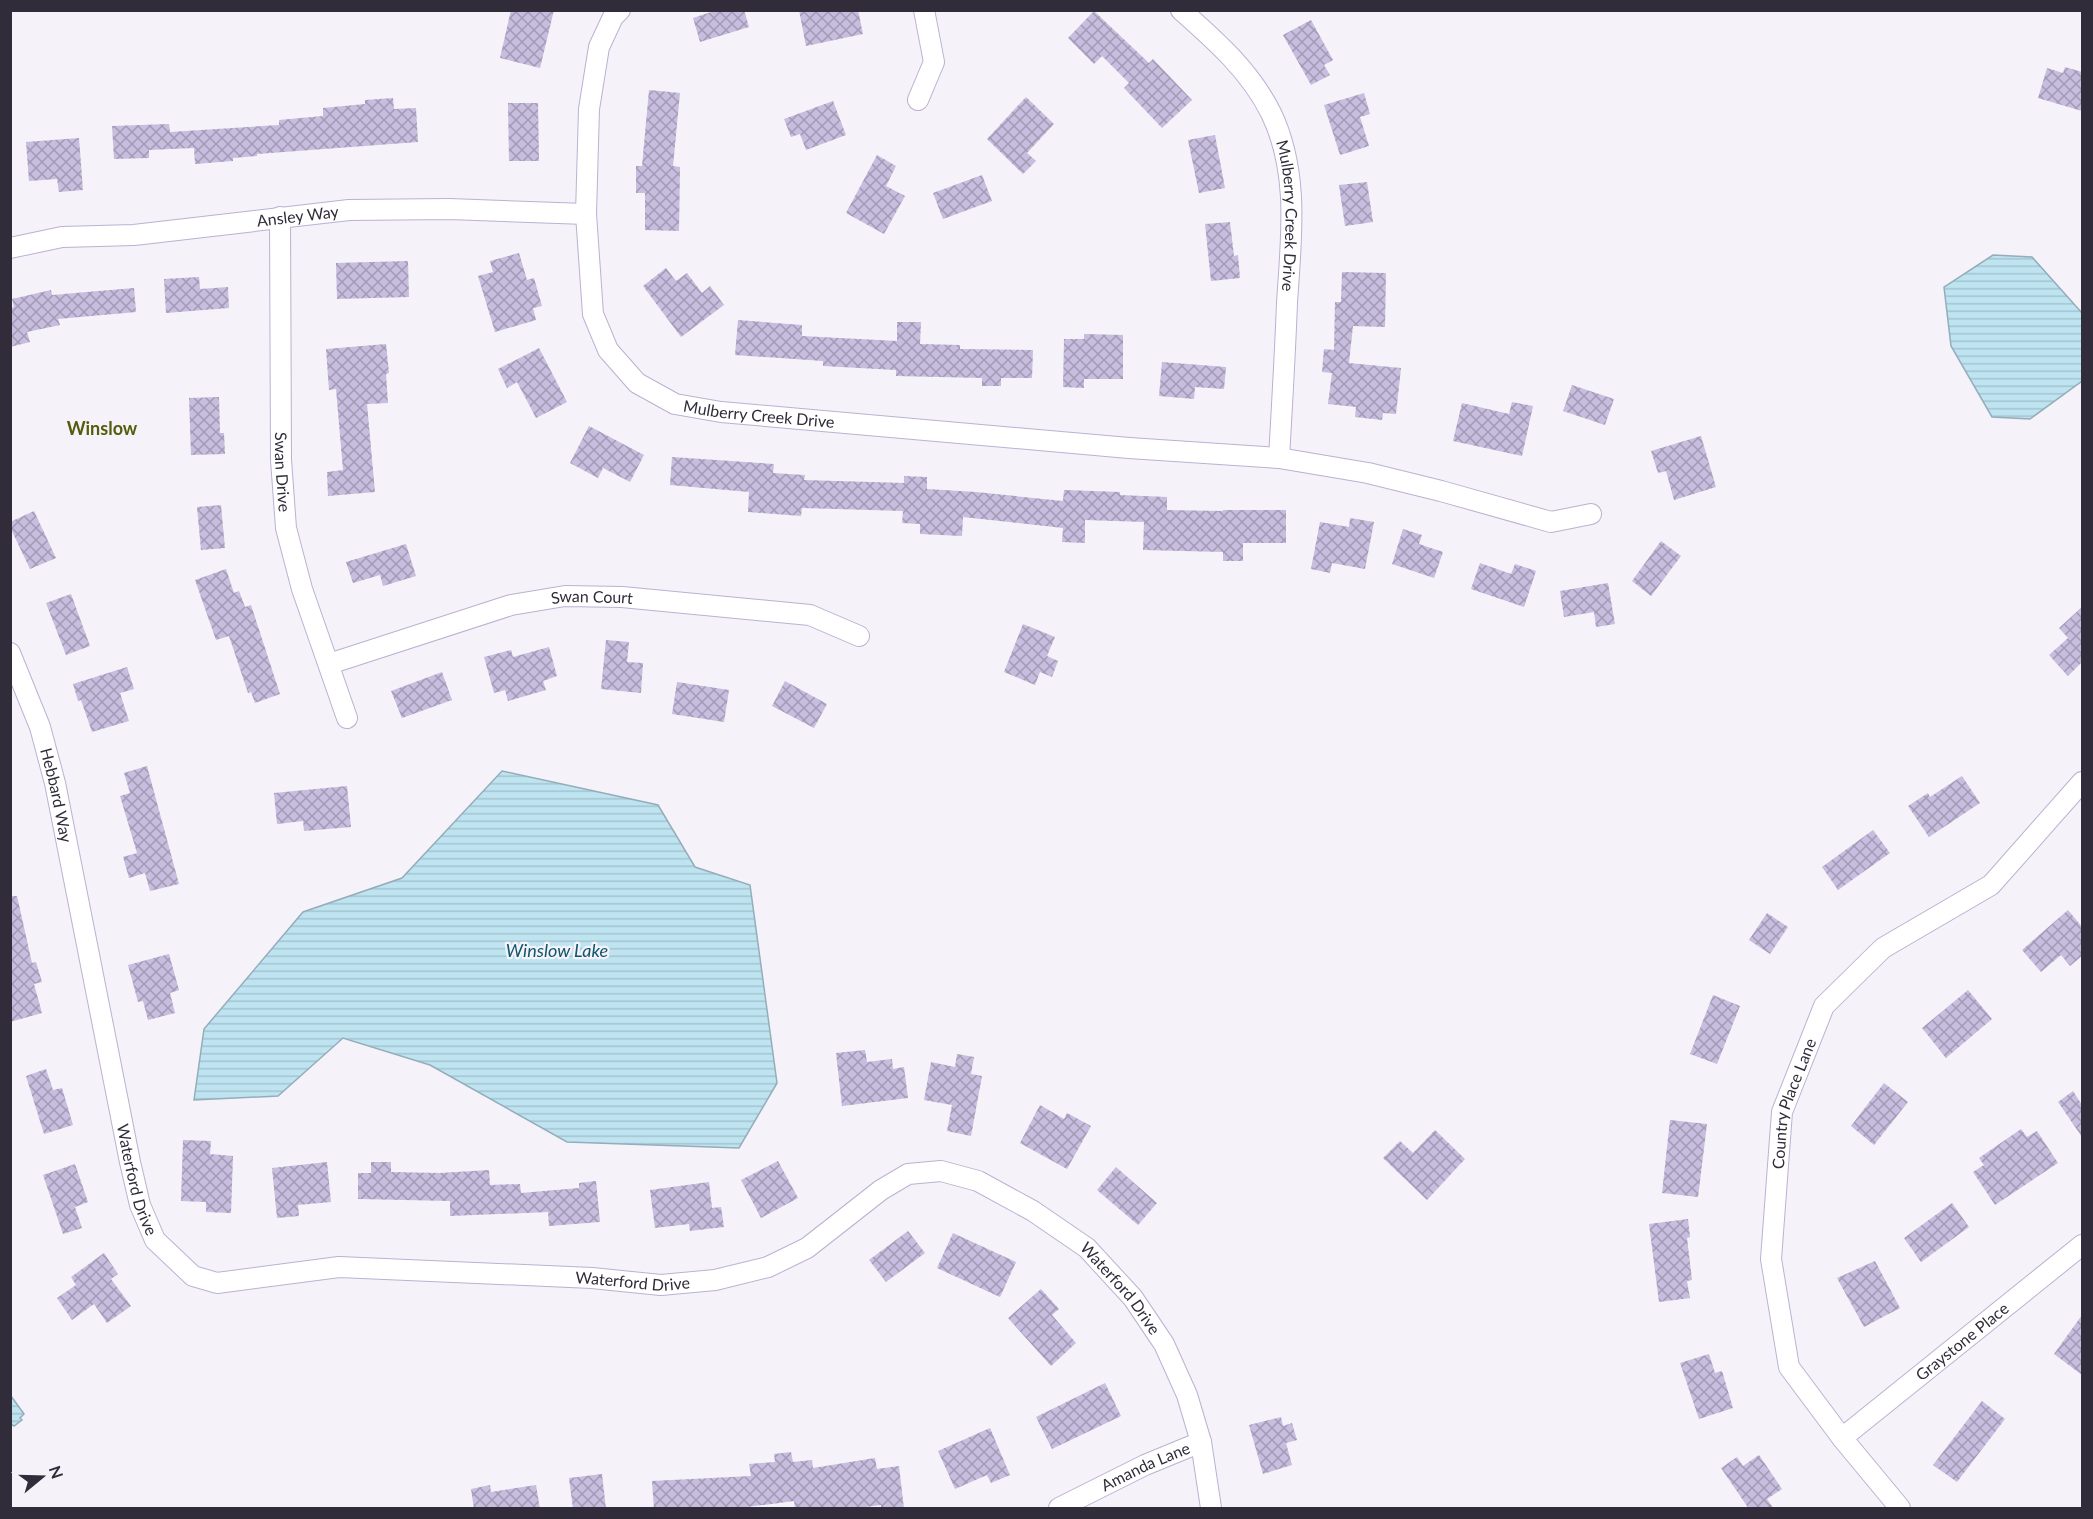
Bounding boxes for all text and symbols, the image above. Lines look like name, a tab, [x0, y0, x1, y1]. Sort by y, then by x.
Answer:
street label: Mulberry Creek Drive	[1273, 138, 1302, 292]
street label: Ansley Way	[256, 201, 340, 230]
street label: Mulberry Creek Drive	[682, 396, 835, 431]
district label: Winslow	[67, 417, 138, 439]
street label: Swan Drive	[272, 432, 295, 513]
street label: Swan Court	[549, 586, 634, 607]
street label: Hebbard Way	[37, 746, 77, 845]
water label: Winslow Lake	[506, 939, 608, 961]
street label: Country Place Lane	[1768, 1035, 1819, 1170]
street label: Waterford Drive	[114, 1122, 162, 1238]
street label: Waterford Drive	[1077, 1238, 1165, 1338]
street label: Waterford Drive	[575, 1267, 691, 1294]
street label: Graystone Place	[1911, 1298, 2012, 1384]
street label: Amanda Lane	[1098, 1438, 1192, 1494]
north arrow	[12, 1447, 72, 1507]
text: N	[46, 1463, 68, 1481]

